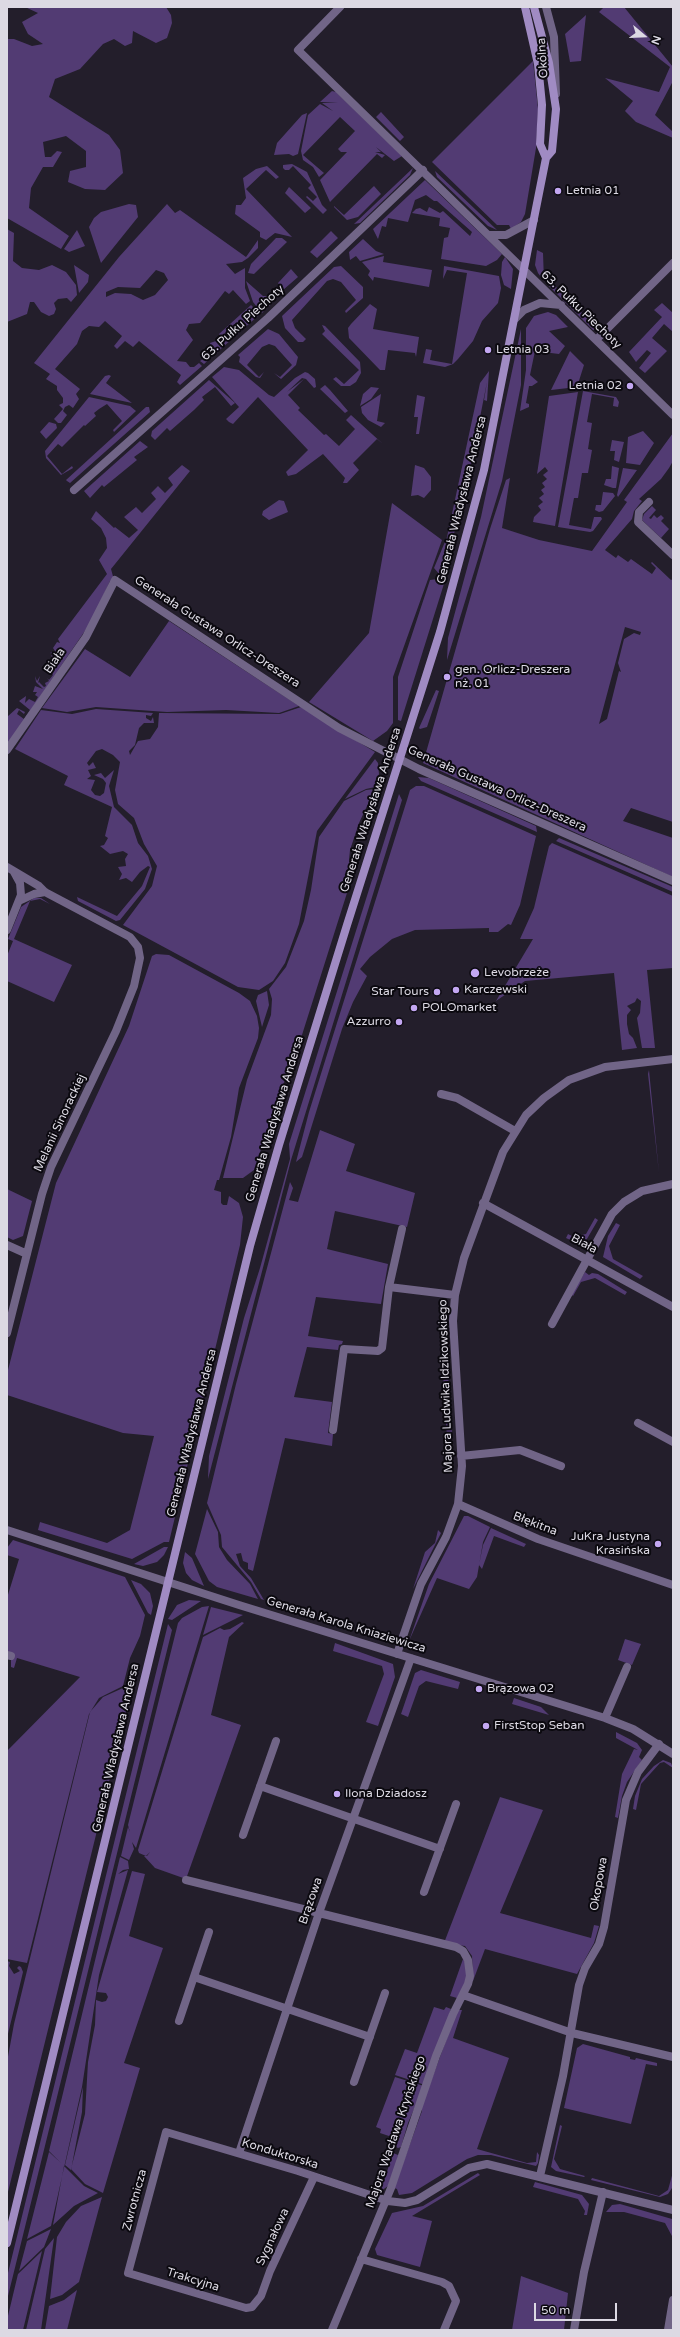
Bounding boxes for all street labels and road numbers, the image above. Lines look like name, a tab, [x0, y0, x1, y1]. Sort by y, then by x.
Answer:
street label: Okólna	[534, 37, 552, 79]
street label: 63. Pułku Piechoty	[538, 268, 624, 352]
street label: 63. Pułku Piechoty	[199, 282, 287, 364]
street label: Generała Władysława Andersa	[434, 414, 490, 586]
street label: Generała Gustawa Orlicz-Dreszera	[132, 573, 302, 691]
street label: Biała	[41, 645, 69, 677]
street label: Generała Władysława Andersa	[337, 726, 405, 894]
street label: Generała Gustawa Orlicz-Dreszera	[405, 743, 589, 835]
street label: Generała Władysława Andersa	[243, 1034, 307, 1204]
street label: Melanii Sinorackiej	[31, 1072, 89, 1174]
street label: Biała	[568, 1231, 600, 1257]
street label: Majora Ludwika Idzikowskiego	[436, 1299, 456, 1473]
street label: Generała Władysława Andersa	[164, 1347, 220, 1519]
street label: Błękitna	[511, 1509, 559, 1539]
street label: Generała Karola Kniaziewicza	[265, 1594, 427, 1656]
street label: Generała Władysława Andersa	[90, 1662, 142, 1834]
street label: Okopowa	[587, 1856, 611, 1912]
street label: Brązowa	[296, 1876, 326, 1926]
street label: Majora Wacława Kryńskiego	[363, 2054, 429, 2210]
street label: Konduktorska	[240, 2136, 320, 2172]
street label: Zwrotnicza	[120, 2168, 150, 2232]
street label: Sygnałowa	[253, 2206, 293, 2268]
street label: Trakcyjna	[165, 2265, 221, 2295]

